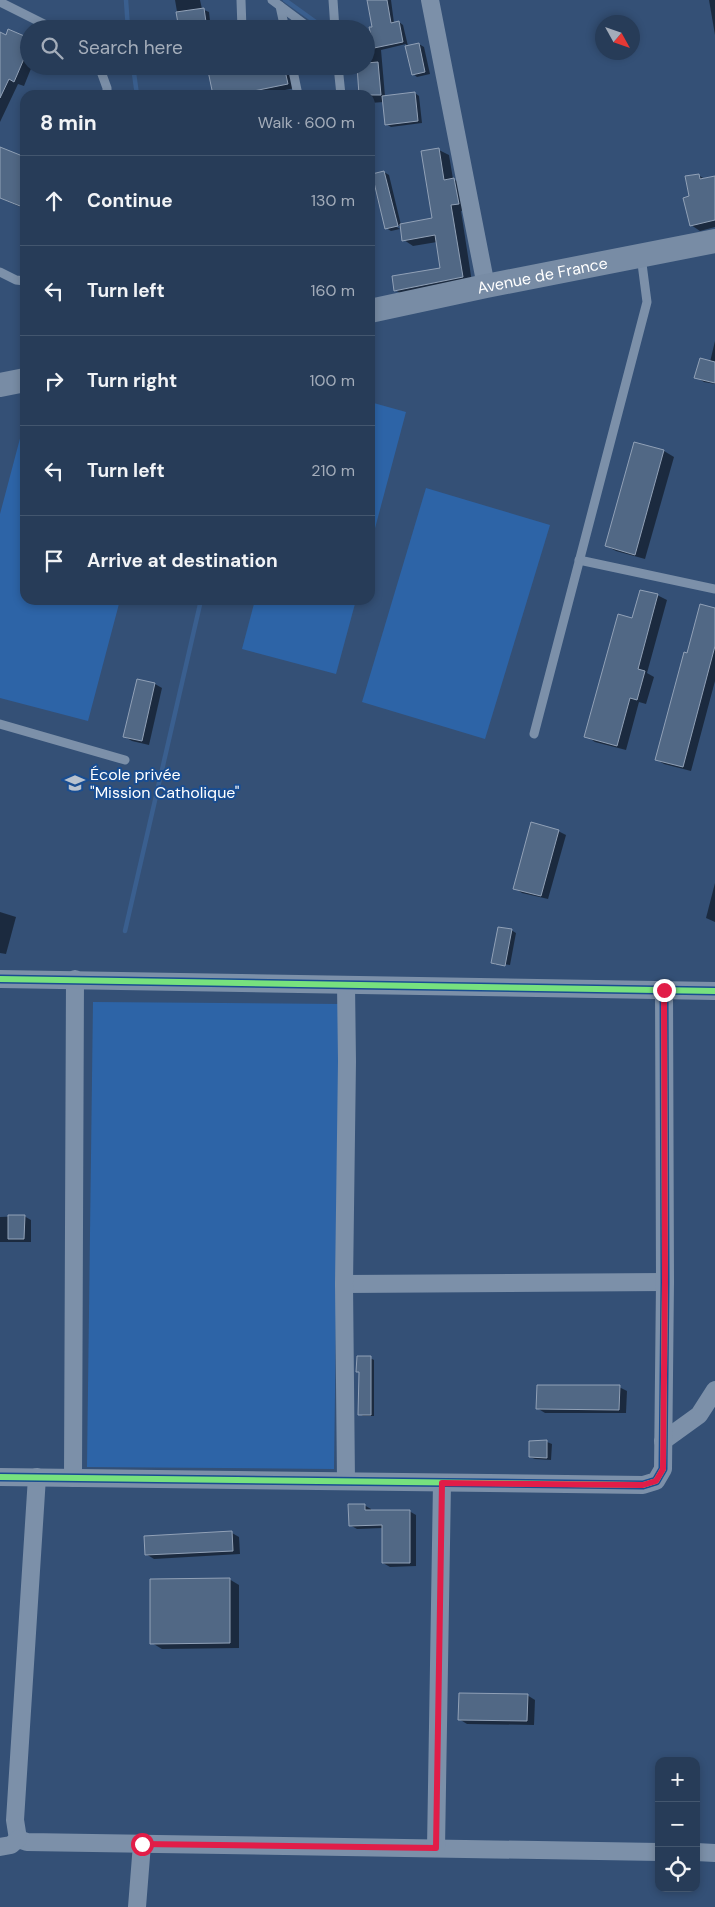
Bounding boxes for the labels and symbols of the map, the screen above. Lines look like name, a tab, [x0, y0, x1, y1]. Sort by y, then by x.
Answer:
north arrow	[595, 15, 640, 60]
street label: Avenue de France	[475, 252, 609, 299]
place label: École privée "Mission Catholique"	[90, 764, 240, 803]
school or university icon: École privée "Mission Catholique"	[64, 772, 86, 794]
route end	[653, 979, 676, 1002]
route start	[131, 1833, 154, 1856]

